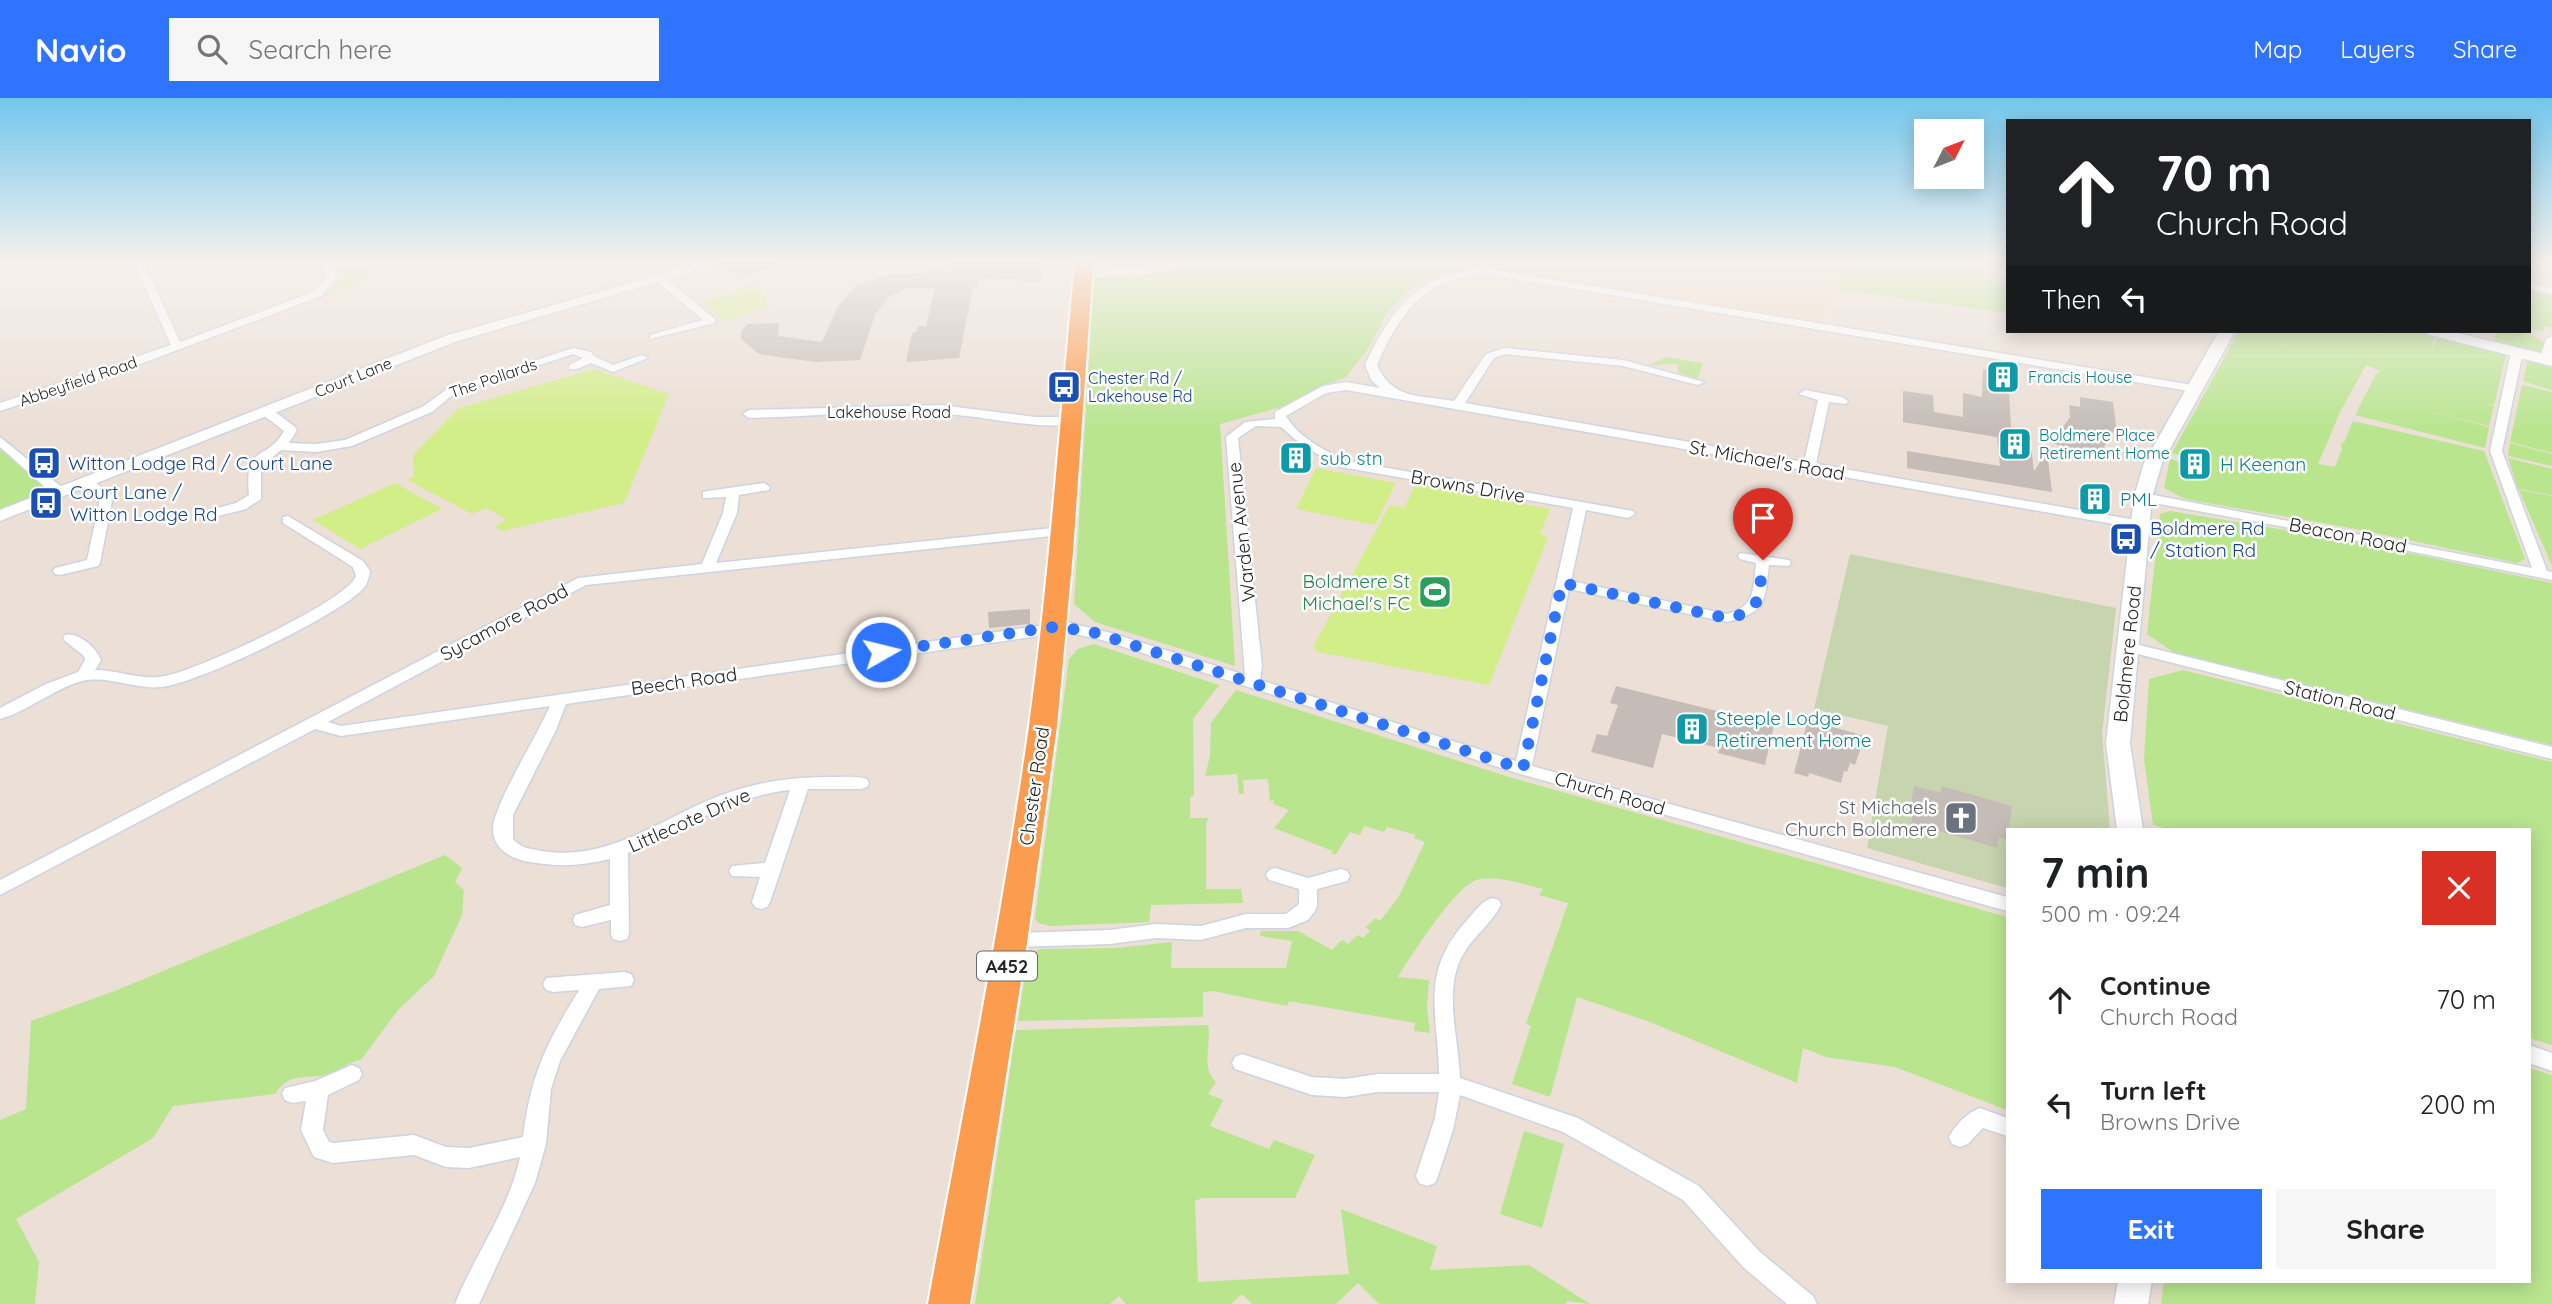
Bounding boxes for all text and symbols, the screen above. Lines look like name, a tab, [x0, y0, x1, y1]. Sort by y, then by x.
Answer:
search box	[169, 18, 659, 81]
text: Navio	[35, 29, 127, 70]
icon: search	[193, 30, 231, 68]
text: Search here	[249, 33, 392, 66]
text: Map	[2253, 34, 2302, 64]
text: Layers	[2340, 34, 2415, 64]
text: Share	[2453, 34, 2517, 64]
north arrow	[1914, 119, 1984, 189]
map controls	[1914, 119, 1984, 189]
text: 70 m	[2156, 142, 2272, 203]
icon: ahead	[2041, 147, 2132, 238]
text: Church Road	[2156, 203, 2348, 243]
icon: left	[2115, 280, 2153, 318]
text: Then	[2041, 283, 2101, 316]
street label: Abbeyfield Road	[16, 351, 140, 411]
street label: Court Lane	[311, 352, 395, 402]
street label: The Pollards	[447, 354, 539, 402]
building icon: Francis House	[1984, 358, 2022, 396]
place label: Francis House	[2028, 367, 2132, 387]
bus stop icon: Chester Rd / Lakehouse Rd	[1045, 368, 1083, 406]
place label: Chester Rd / Lakehouse Rd	[1088, 368, 1193, 406]
street label: Lakehouse Road	[827, 402, 951, 422]
building icon: Boldmere Place Retirement Home	[1996, 425, 2034, 463]
place label: Boldmere Place Retirement Home	[2039, 425, 2170, 463]
street label: St. Michael's Road	[1687, 434, 1847, 486]
building icon: sub stn	[1277, 439, 1315, 477]
bus stop icon: Witton Lodge Rd / Court Lane	[25, 444, 63, 482]
building icon: H Keenan	[2176, 445, 2214, 483]
place label: sub stn	[1320, 446, 1383, 470]
place label: Witton Lodge Rd / Court Lane	[68, 451, 333, 475]
place label: H Keenan	[2220, 452, 2306, 476]
street label: Warden Avenue	[1222, 461, 1260, 603]
street label: Browns Drive	[1409, 464, 1527, 508]
place label: Court Lane / Witton Lodge Rd	[70, 480, 218, 526]
building icon: PML	[2076, 480, 2114, 518]
bus stop icon: Court Lane / Witton Lodge Rd	[27, 484, 65, 522]
place label: PML	[2120, 487, 2157, 511]
pin	[1733, 488, 1793, 560]
icon: arrive	[1744, 499, 1782, 537]
street label: Beacon Road	[2287, 512, 2409, 558]
place label: Boldmere Rd / Station Rd	[2150, 516, 2265, 562]
bus stop icon: Boldmere Rd / Station Rd	[2107, 520, 2145, 558]
place label: Boldmere St Michael's FC	[1302, 569, 1410, 615]
sports icon: Boldmere St Michael's FC	[1416, 573, 1454, 611]
street label: Sycamore Road	[436, 578, 572, 666]
street label: Boldmere Road	[2108, 584, 2146, 724]
position arrow	[844, 615, 918, 689]
street label: Beech Road	[629, 662, 739, 700]
street label: Station Road	[2282, 675, 2398, 725]
place label: Steeple Lodge Retirement Home	[1716, 706, 1871, 752]
building icon: Steeple Lodge Retirement Home	[1673, 710, 1711, 748]
street label: Chester Road	[1014, 725, 1054, 847]
street label: Church Road	[1552, 766, 1668, 820]
street label: Littlecote Drive	[624, 782, 754, 858]
place label: St Michaels Church Boldmere	[1785, 795, 1937, 841]
church icon: St Michaels Church Boldmere	[1942, 799, 1980, 837]
text: 7 min	[2041, 846, 2150, 899]
button: close	[2422, 851, 2496, 925]
text: 500 m · 09:24	[2041, 899, 2181, 928]
road number: A452	[977, 952, 1037, 980]
text: Continue	[2100, 969, 2211, 1002]
icon: ahead	[2041, 981, 2079, 1019]
text: 70 m	[2436, 983, 2496, 1016]
text: Church Road	[2100, 1002, 2238, 1031]
text: Turn left	[2100, 1074, 2207, 1107]
icon: left	[2041, 1086, 2079, 1124]
text: 200 m	[2420, 1088, 2496, 1121]
text: Browns Drive	[2100, 1107, 2240, 1136]
button: Exit	[2041, 1189, 2262, 1269]
button: Share	[2276, 1189, 2496, 1269]

